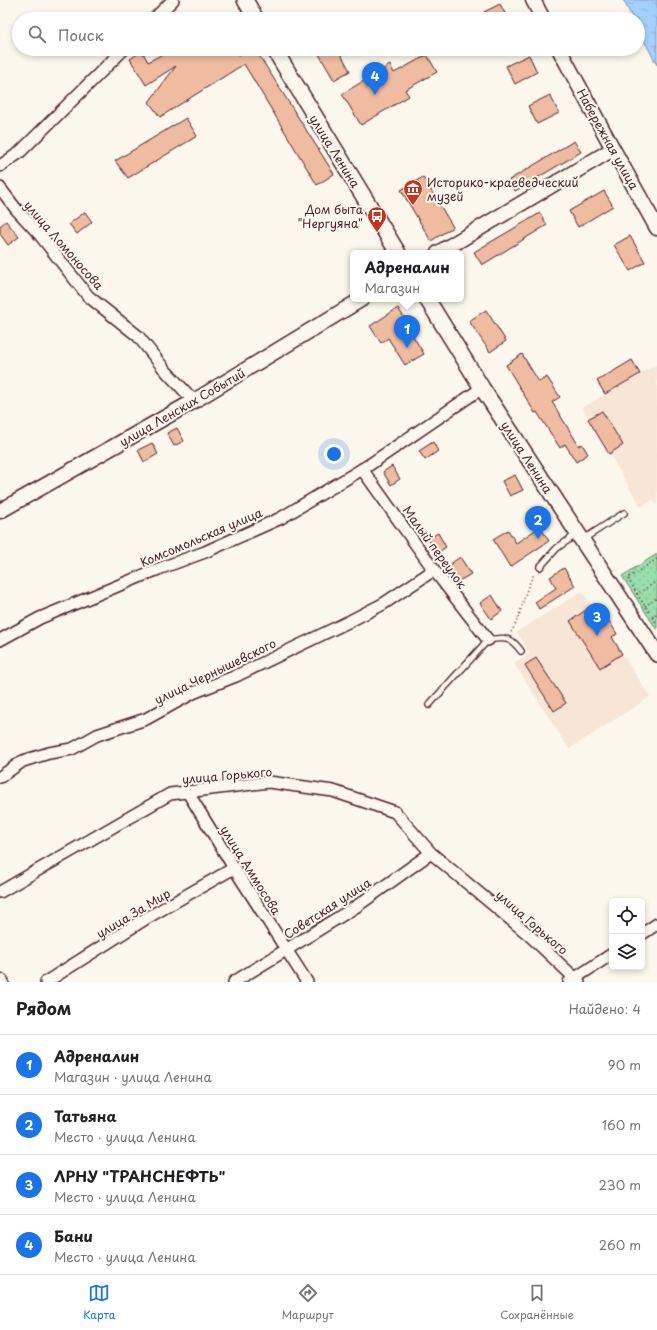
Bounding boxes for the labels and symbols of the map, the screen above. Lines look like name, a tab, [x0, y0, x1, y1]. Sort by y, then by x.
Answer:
pin: 4	[362, 62, 388, 95]
street label: Набережная улица	[573, 85, 644, 193]
street label: улица Ленина	[305, 111, 365, 191]
place label: Историко-краеведческий музей	[427, 173, 579, 205]
museum icon: Историко-краеведческий музей	[402, 178, 424, 206]
street label: улица Ломоносова	[20, 196, 108, 294]
place label: Дом быта "Нергуяна"	[297, 200, 364, 232]
bus stop icon: Дом быта "Нергуяна"	[366, 205, 388, 233]
pin: 1	[394, 315, 420, 348]
street label: улица Ленских Событий	[116, 364, 248, 450]
street label: улица Ленина	[497, 417, 557, 497]
your location	[324, 444, 344, 464]
street label: Малый переулок	[399, 502, 472, 593]
street label: Комсомольская улица	[137, 503, 265, 571]
pin: 2	[525, 506, 551, 539]
pin: 3	[584, 603, 610, 636]
street label: улица Чернышевского	[151, 634, 279, 708]
street label: улица Горького	[181, 762, 273, 788]
street label: улица Аммосова	[216, 822, 286, 919]
street label: Советская улица	[280, 873, 375, 943]
street label: улица За Мир	[93, 884, 173, 942]
street label: улица Горького	[492, 886, 572, 959]

